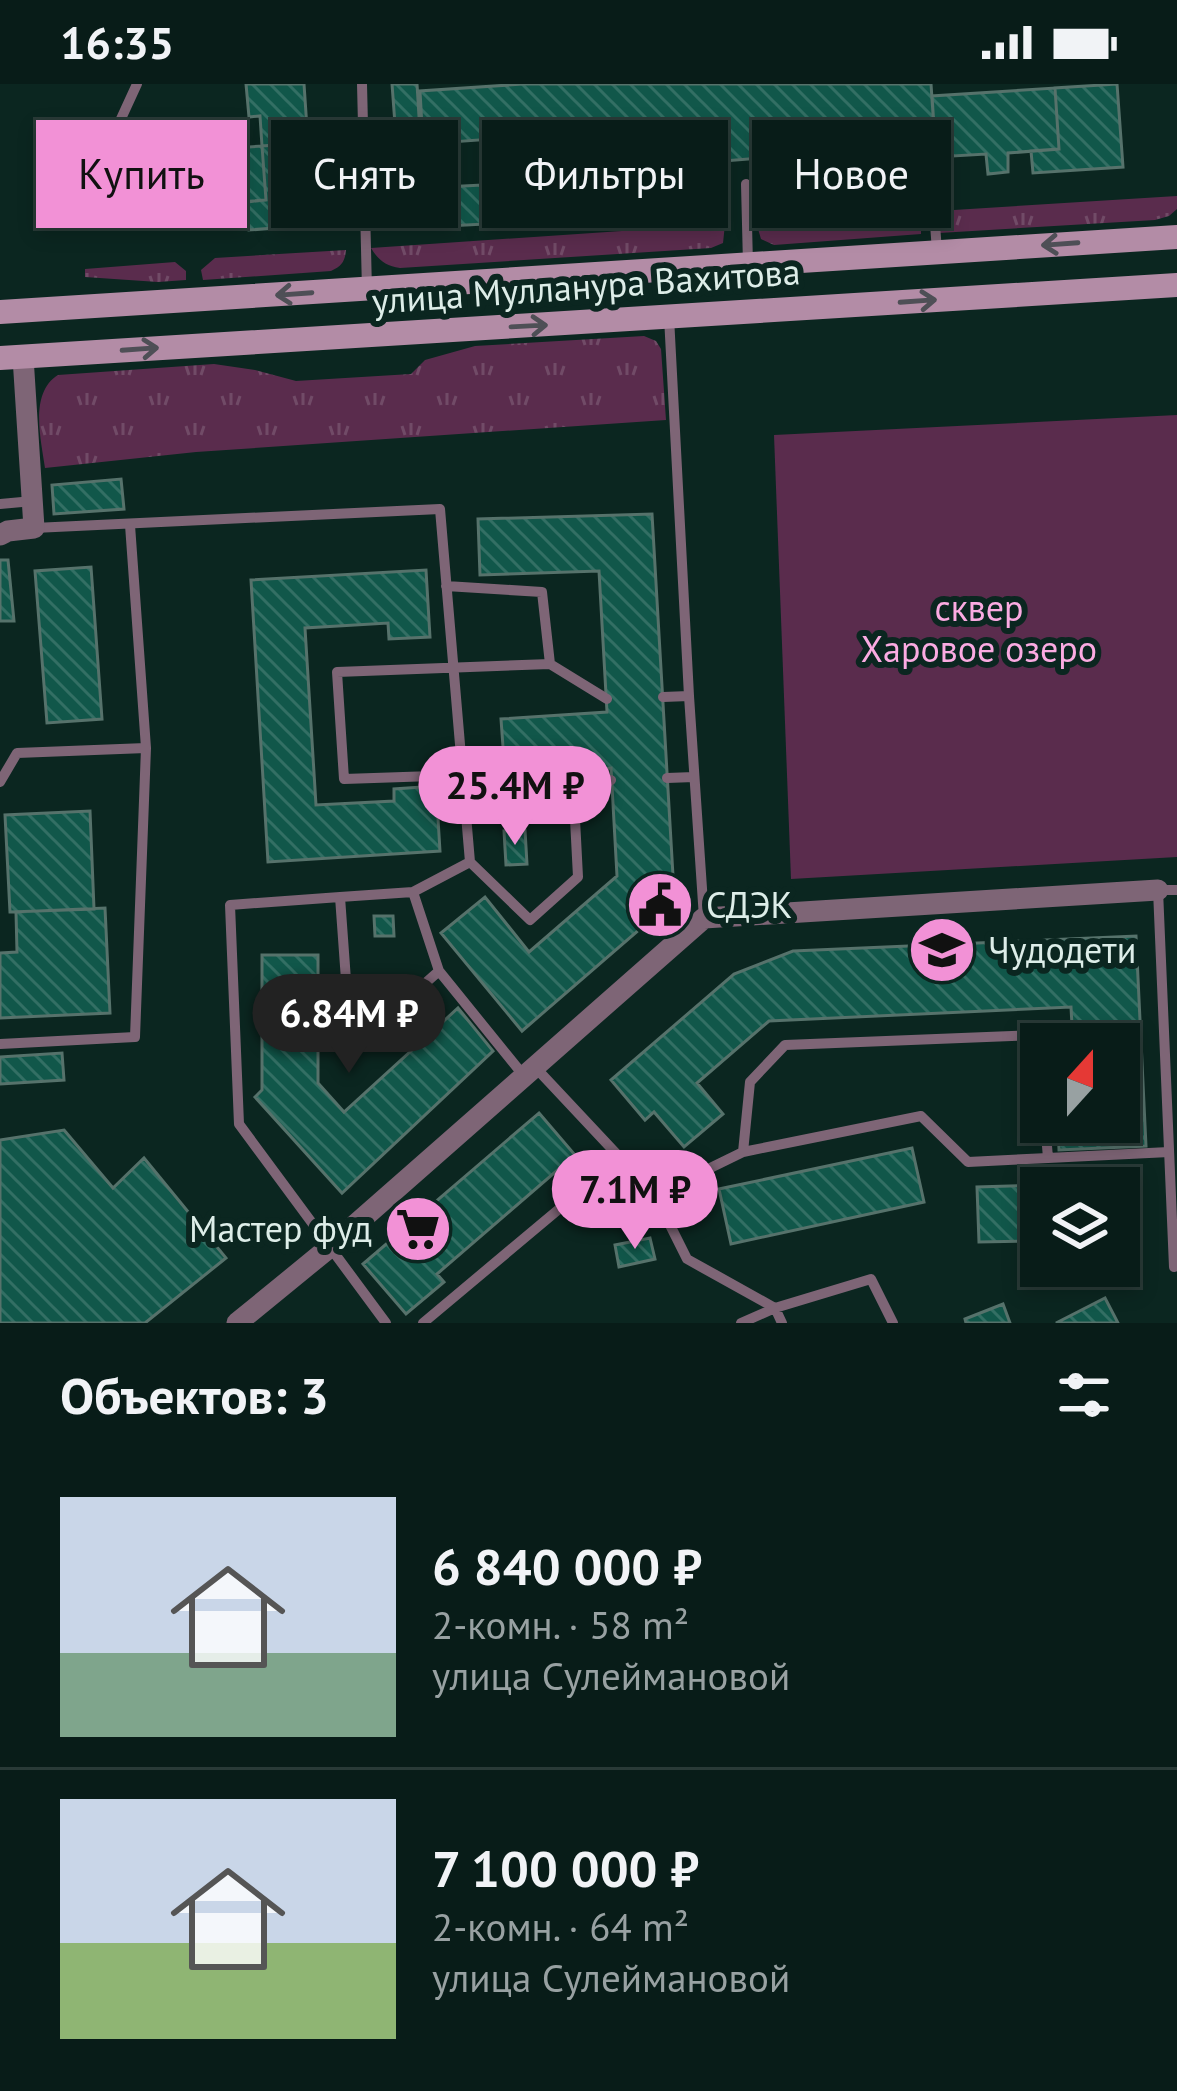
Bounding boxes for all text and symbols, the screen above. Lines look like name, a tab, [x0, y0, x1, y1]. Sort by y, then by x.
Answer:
text: 16:35	[60, 13, 174, 71]
chip: Купить	[36, 120, 247, 228]
chip: Снять	[271, 120, 458, 228]
chip: Фильтры	[482, 120, 728, 228]
chip: Новое	[752, 120, 951, 228]
one-way arrow	[1041, 233, 1080, 256]
street label: улица Мулланура Вахитова	[370, 247, 802, 324]
one-way arrow	[275, 283, 314, 306]
one-way arrow	[898, 290, 937, 313]
one-way arrow	[509, 314, 548, 337]
one-way arrow	[120, 338, 159, 361]
park label: сквер Харовое озеро	[861, 584, 1097, 672]
pin: 25.4M ₽	[404, 746, 626, 848]
text: 25.4M ₽	[445, 759, 585, 810]
public building icon: СДЭК	[625, 870, 695, 940]
place label: СДЭК	[706, 881, 793, 928]
school or university icon: Чудодети	[907, 915, 977, 985]
place label: Чудодети	[988, 926, 1136, 973]
pin: 6.84M ₽	[238, 974, 460, 1076]
text: 6.84M ₽	[279, 987, 419, 1038]
north arrow	[1020, 1023, 1140, 1143]
map controls	[1020, 1023, 1140, 1287]
pin: 7.1M ₽	[537, 1150, 733, 1252]
text: 7.1M ₽	[579, 1163, 691, 1214]
button: layers	[1020, 1167, 1140, 1287]
supermarket icon: Мастер фуд	[383, 1194, 453, 1264]
place label: Мастер фуд	[189, 1205, 372, 1252]
text: Объектов: 3	[60, 1362, 329, 1428]
icon: filters	[1051, 1362, 1117, 1428]
text: 6 840 000 ₽	[432, 1533, 702, 1599]
icon: home	[156, 1545, 300, 1689]
text: 2-комн. · 58 m²	[432, 1599, 689, 1650]
text: улица Сулеймановой	[432, 1650, 790, 1701]
text: 7 100 000 ₽	[432, 1835, 699, 1901]
icon: home	[156, 1847, 300, 1991]
text: 2-комн. · 64 m²	[432, 1901, 689, 1952]
text: улица Сулеймановой	[432, 1952, 790, 2003]

